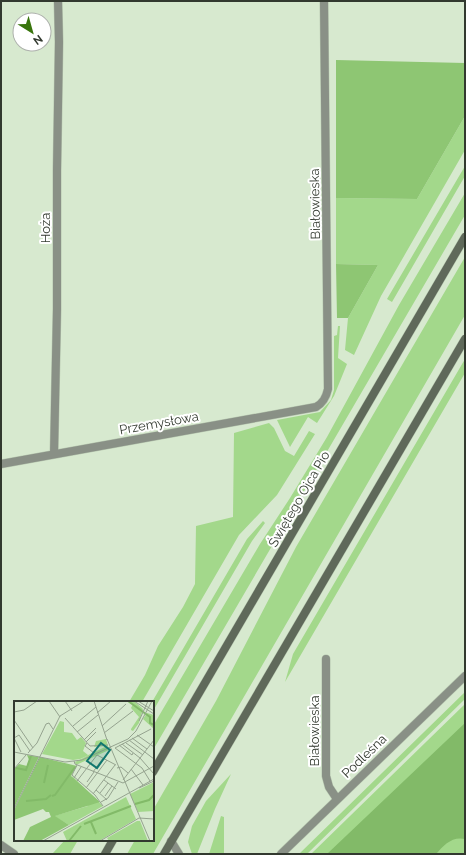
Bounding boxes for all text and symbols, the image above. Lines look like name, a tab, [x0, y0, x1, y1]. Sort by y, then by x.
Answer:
north arrow	[12, 12, 52, 52]
text: N	[30, 32, 45, 47]
street label: Białowieska	[307, 168, 323, 240]
street label: Hoża	[38, 213, 53, 243]
street label: Przemysłowa	[118, 409, 200, 437]
street label: Świętego Ojca Pio	[265, 448, 333, 550]
street label: Białowieska	[307, 695, 322, 767]
inset map	[14, 701, 154, 841]
street label: Podleśna	[339, 731, 389, 781]

